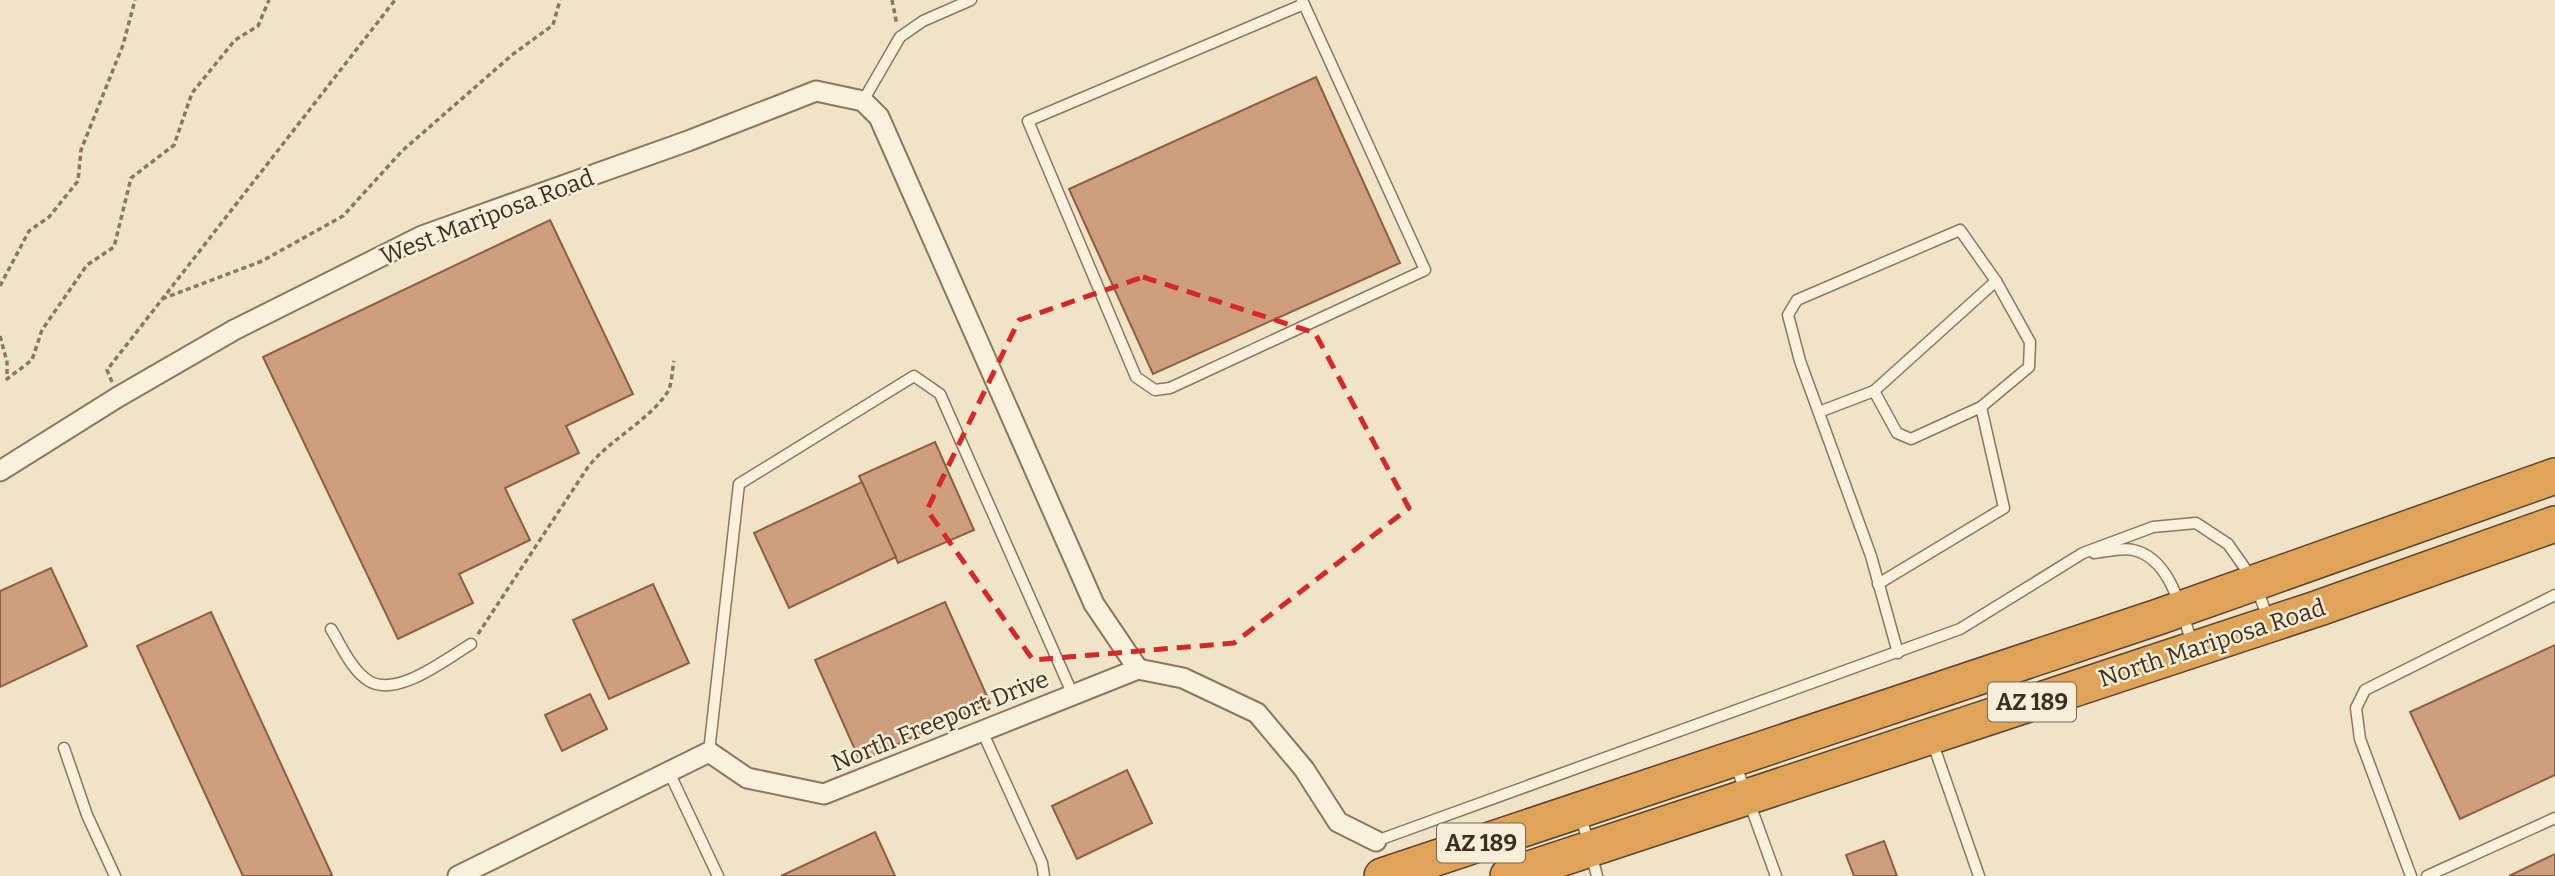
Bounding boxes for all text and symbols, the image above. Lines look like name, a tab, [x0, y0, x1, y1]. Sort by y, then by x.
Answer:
street label: West Mariposa Road	[376, 163, 598, 271]
street label: North Mariposa Road	[2095, 593, 2329, 693]
street label: North Freeport Drive	[827, 665, 1053, 777]
road number: AZ 189	[1988, 682, 2076, 722]
road number: AZ 189	[1437, 824, 1525, 862]

